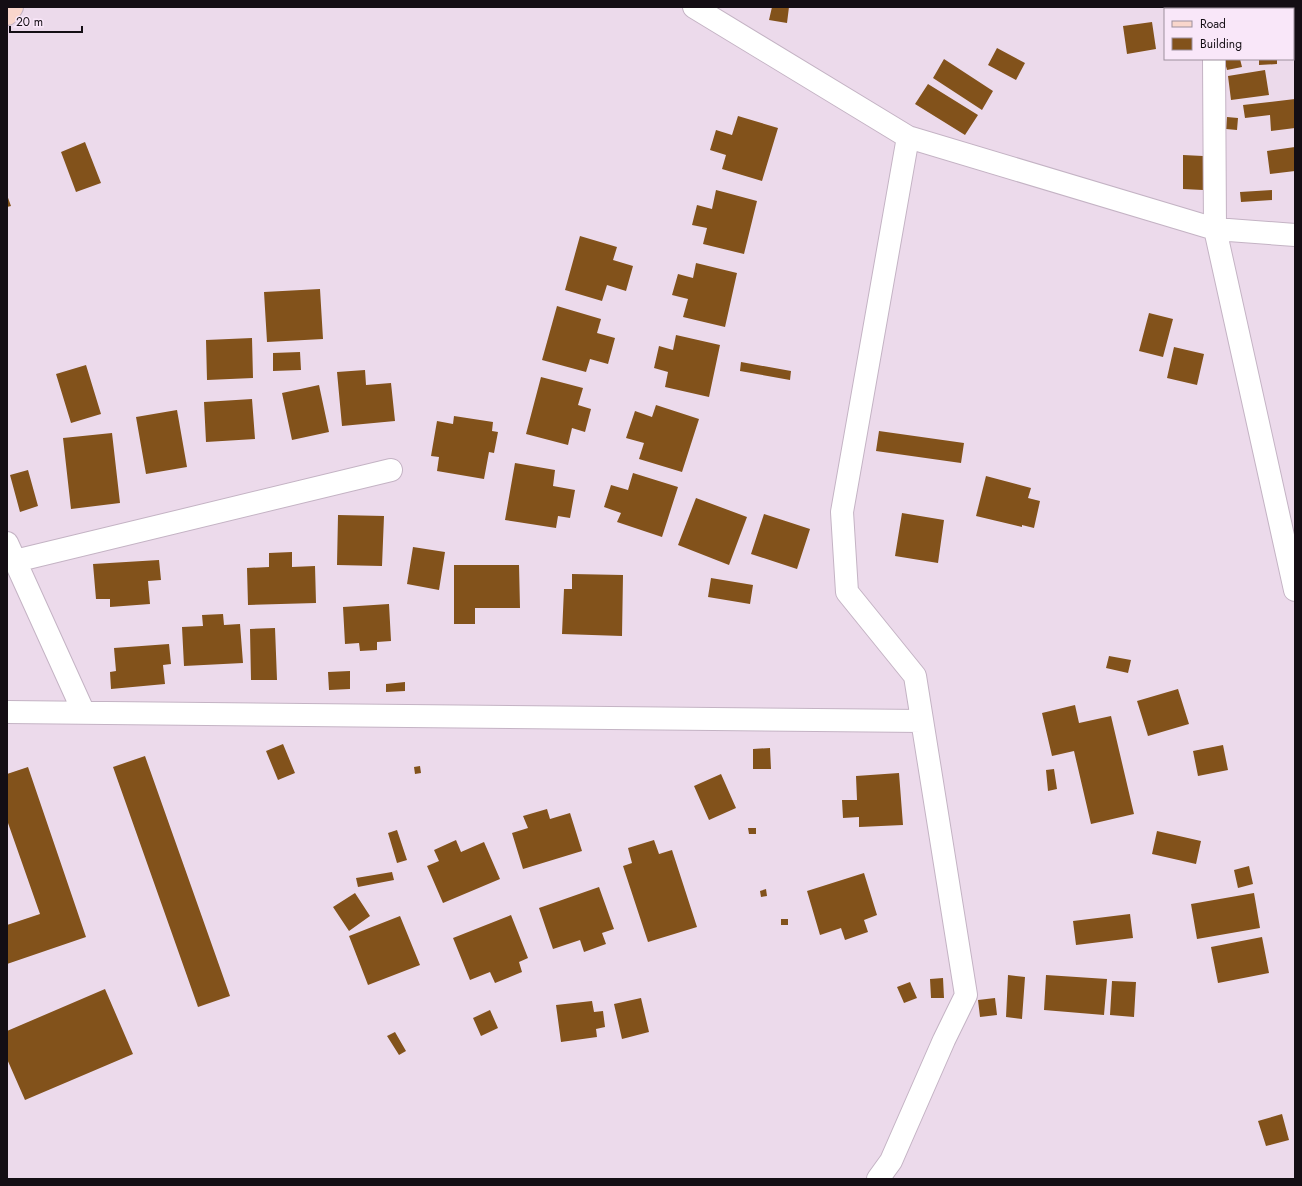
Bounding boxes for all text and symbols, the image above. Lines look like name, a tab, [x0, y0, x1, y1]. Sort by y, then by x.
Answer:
scale bar	[10, 8, 82, 34]
legend	[1164, 8, 1294, 60]
text: 20 m	[16, 13, 43, 31]
text: Road	[1200, 15, 1226, 33]
text: Building	[1200, 35, 1242, 53]

